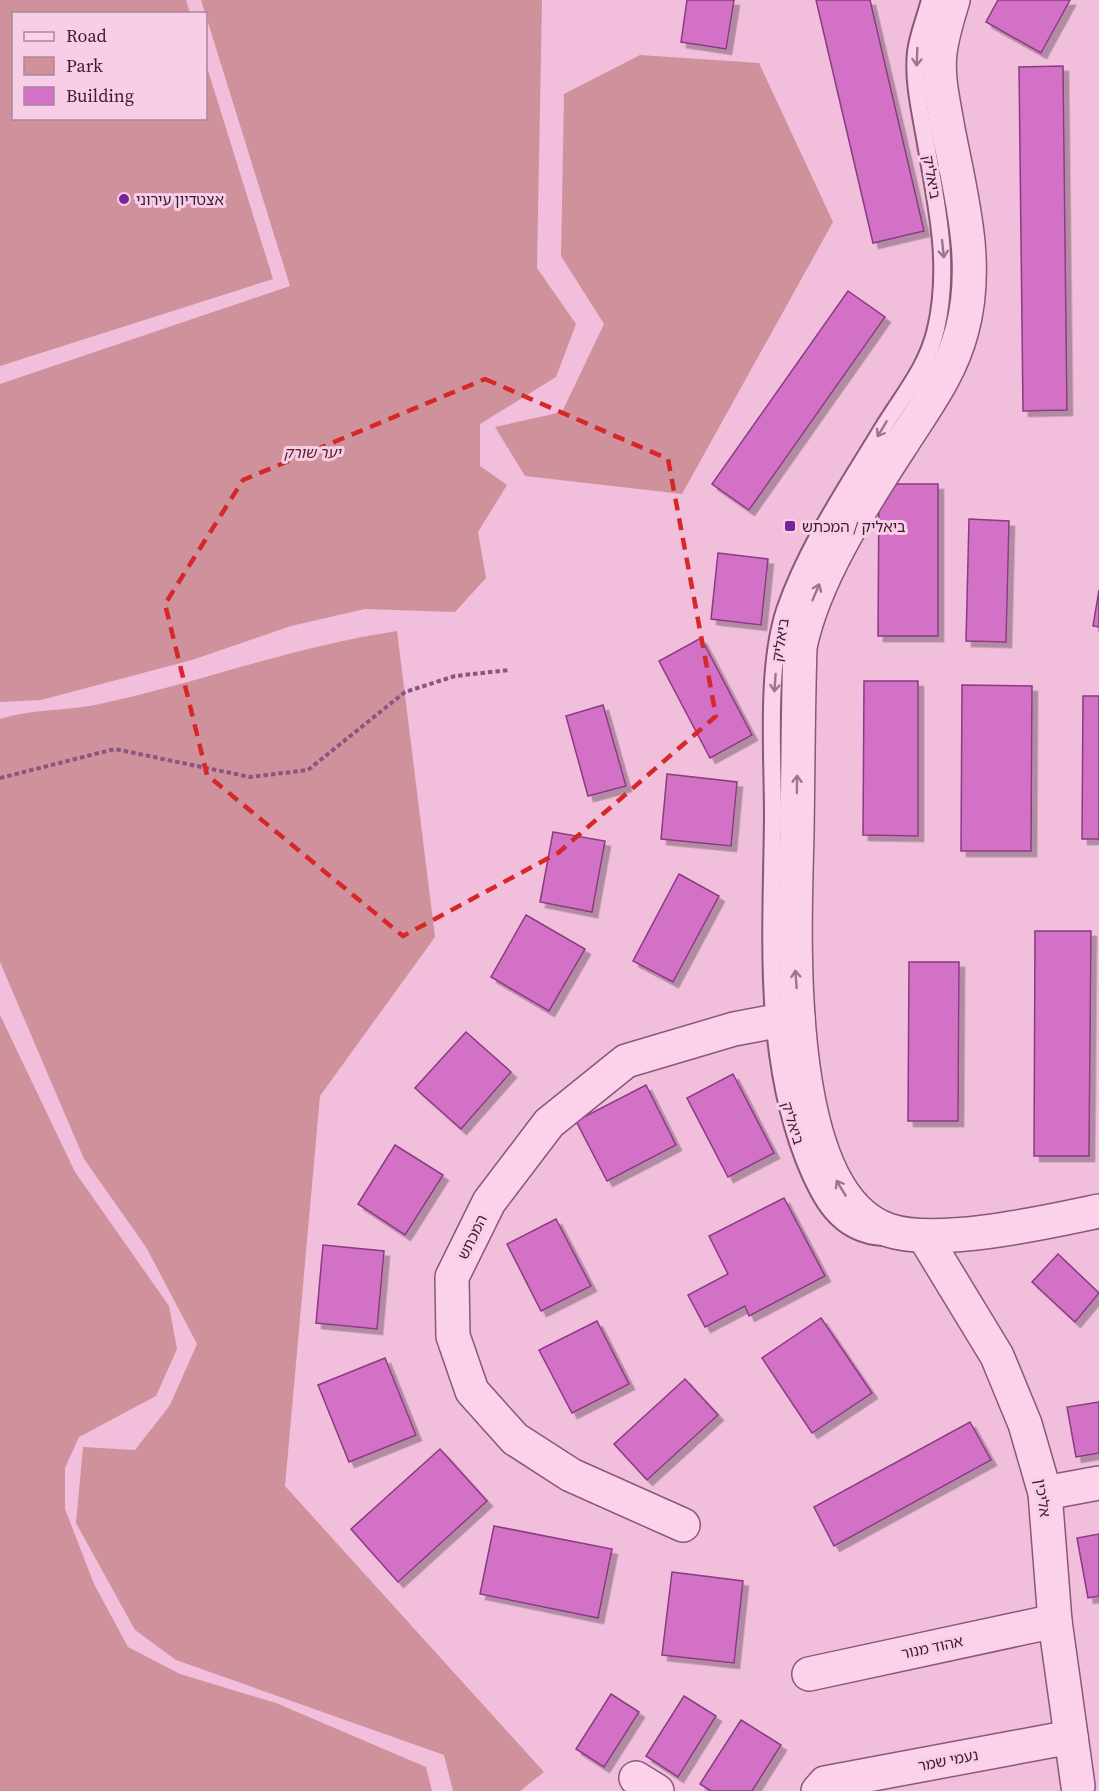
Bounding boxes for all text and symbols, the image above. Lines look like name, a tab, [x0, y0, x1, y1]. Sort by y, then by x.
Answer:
legend	[12, 12, 207, 120]
text: Road	[66, 23, 107, 48]
one-way arrow	[911, 46, 922, 66]
text: Park	[66, 53, 103, 78]
text: Building	[66, 83, 134, 108]
street label: ביאליק	[918, 153, 946, 201]
place label: אצטדיון עירוני	[136, 189, 224, 210]
marker: אצטדיון עירוני	[117, 192, 131, 206]
one-way arrow	[938, 239, 949, 259]
one-way arrow	[876, 420, 888, 437]
park label: יער שורק	[283, 442, 342, 463]
place label: ביאליק / המכתש	[802, 516, 906, 537]
marker: ביאליק / המכתש	[783, 519, 797, 533]
one-way arrow	[812, 583, 823, 601]
street label: ביאליק	[766, 616, 794, 663]
one-way arrow	[769, 672, 780, 692]
one-way arrow	[791, 775, 803, 795]
one-way arrow	[790, 970, 801, 990]
street label: ביאליק	[777, 1099, 810, 1148]
one-way arrow	[835, 1180, 847, 1197]
street label: המכתש	[452, 1211, 492, 1263]
street label: אליכין	[1030, 1477, 1056, 1519]
street label: אהוד מנור	[899, 1630, 965, 1664]
street label: נעמי שמר	[916, 1744, 980, 1776]

